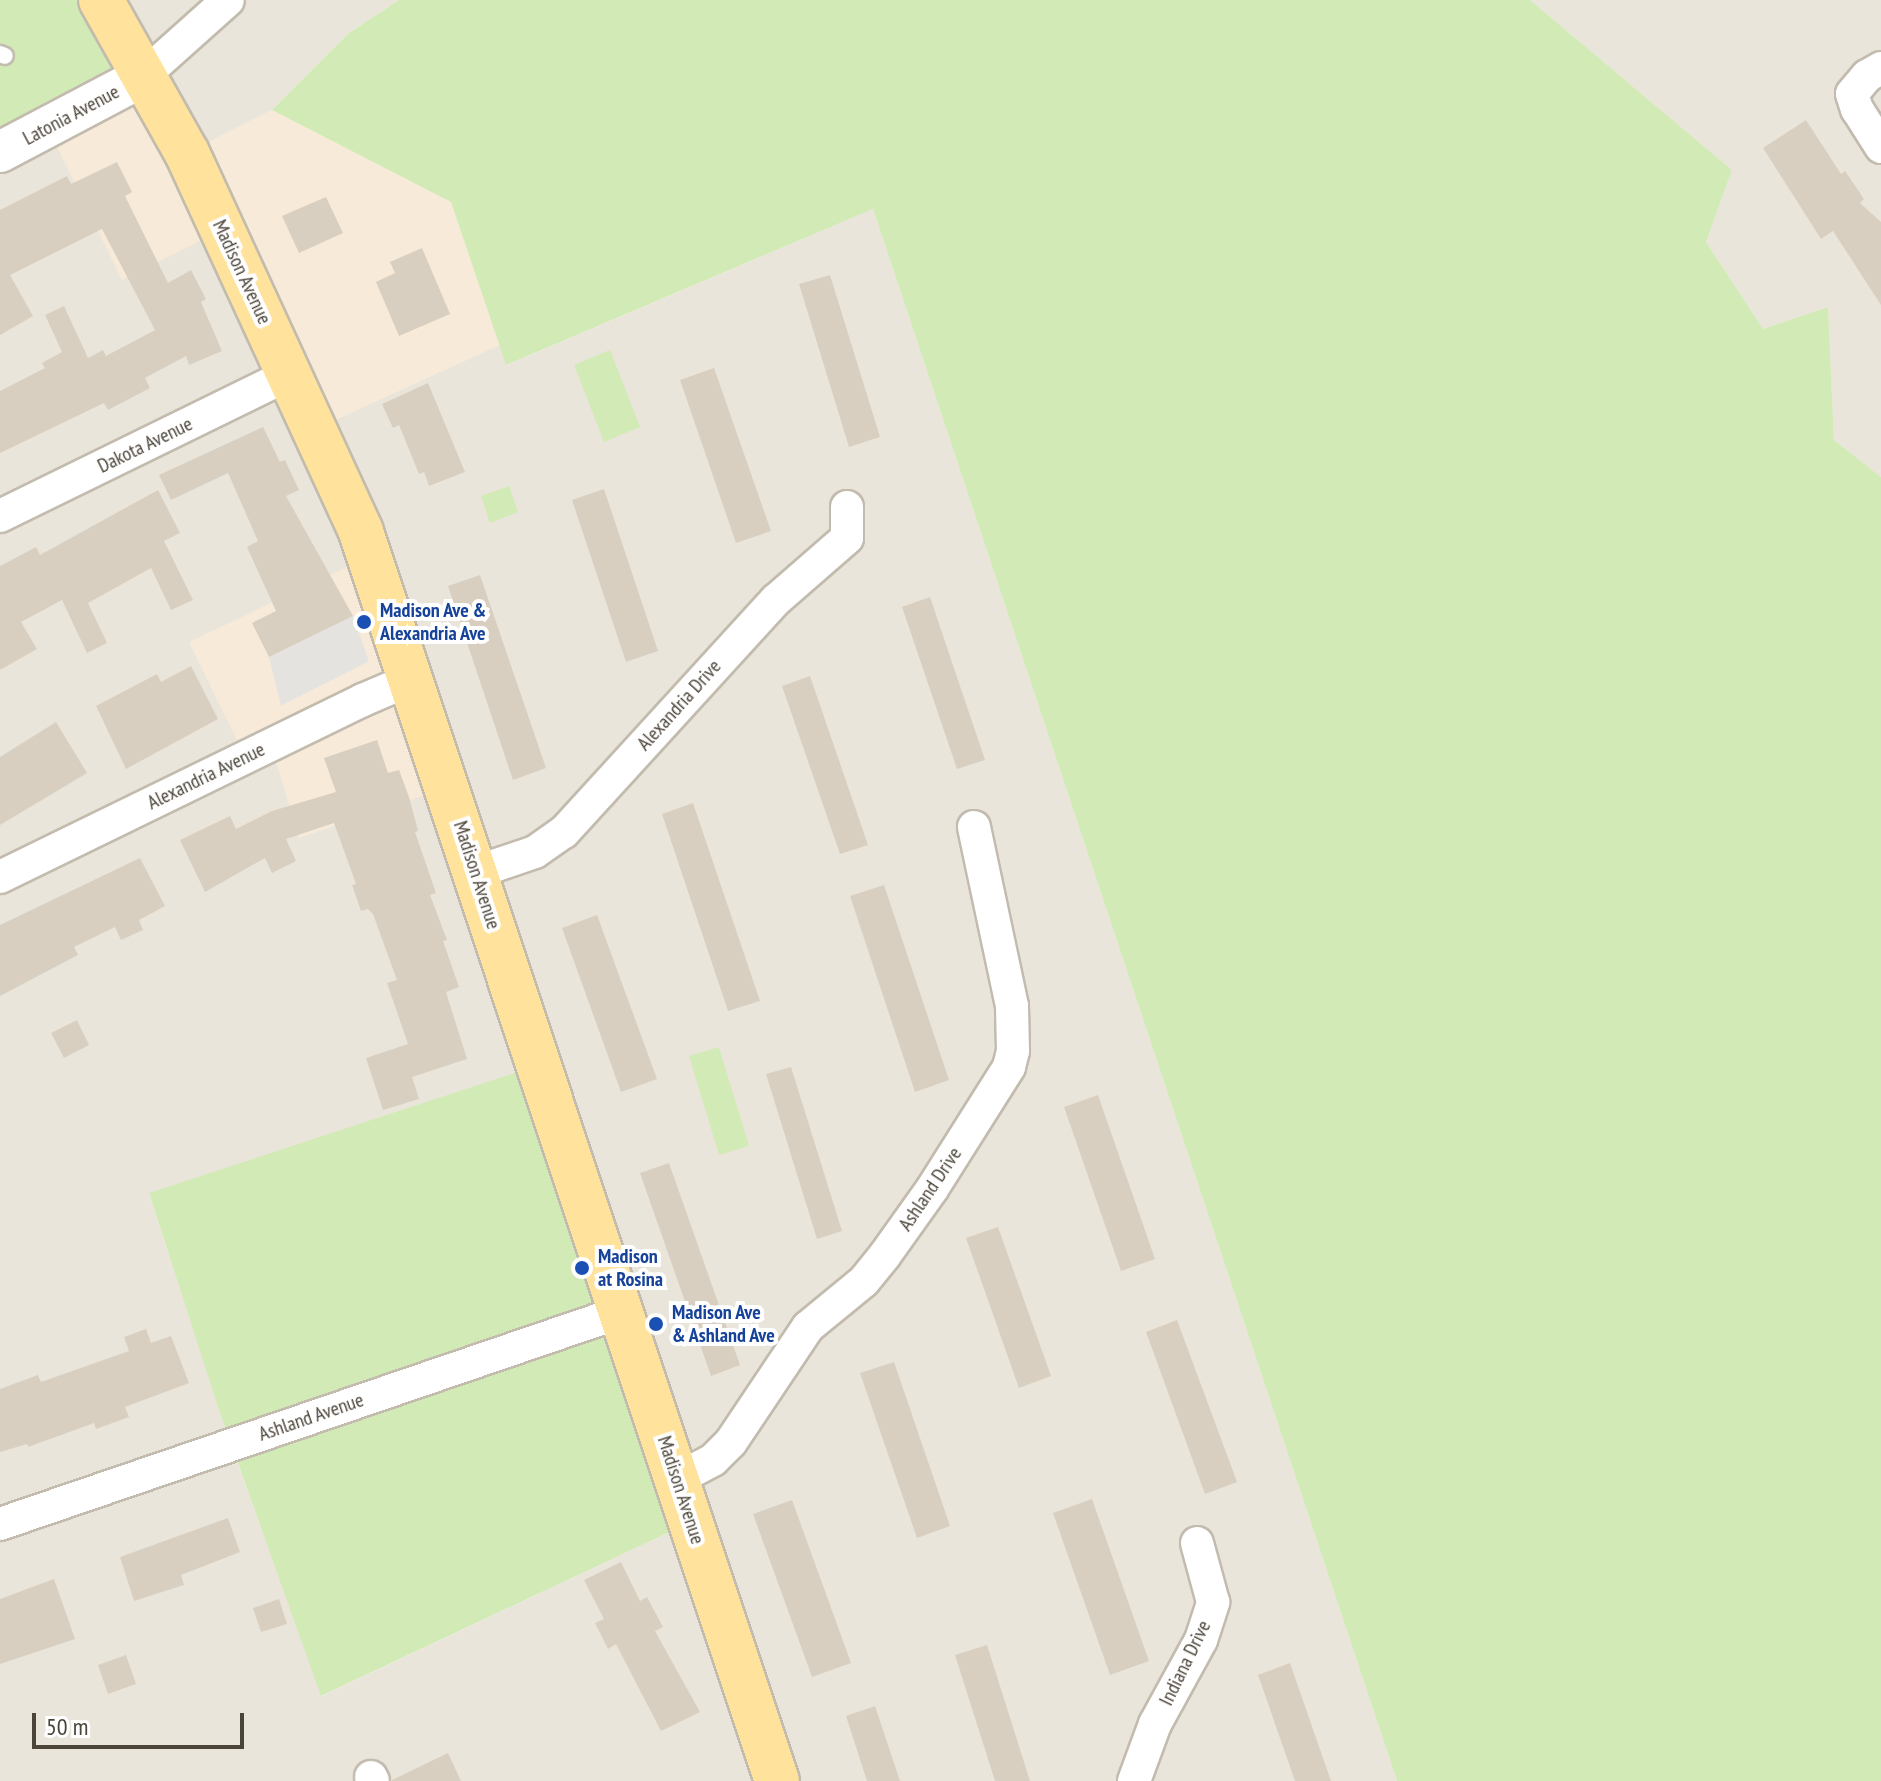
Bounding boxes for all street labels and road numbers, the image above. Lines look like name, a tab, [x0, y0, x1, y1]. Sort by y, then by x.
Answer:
street label: Latonia Avenue	[19, 80, 123, 150]
street label: Madison Avenue	[207, 216, 277, 328]
street label: Dakota Avenue	[93, 412, 197, 478]
street label: Alexandria Drive	[632, 655, 726, 755]
street label: Alexandria Avenue	[143, 737, 269, 815]
street label: Madison Avenue	[448, 818, 506, 932]
street label: Ashland Drive	[893, 1143, 967, 1235]
street label: Ashland Avenue	[255, 1388, 367, 1446]
street label: Madison Avenue	[652, 1433, 710, 1547]
street label: Indiana Drive	[1154, 1616, 1216, 1710]

